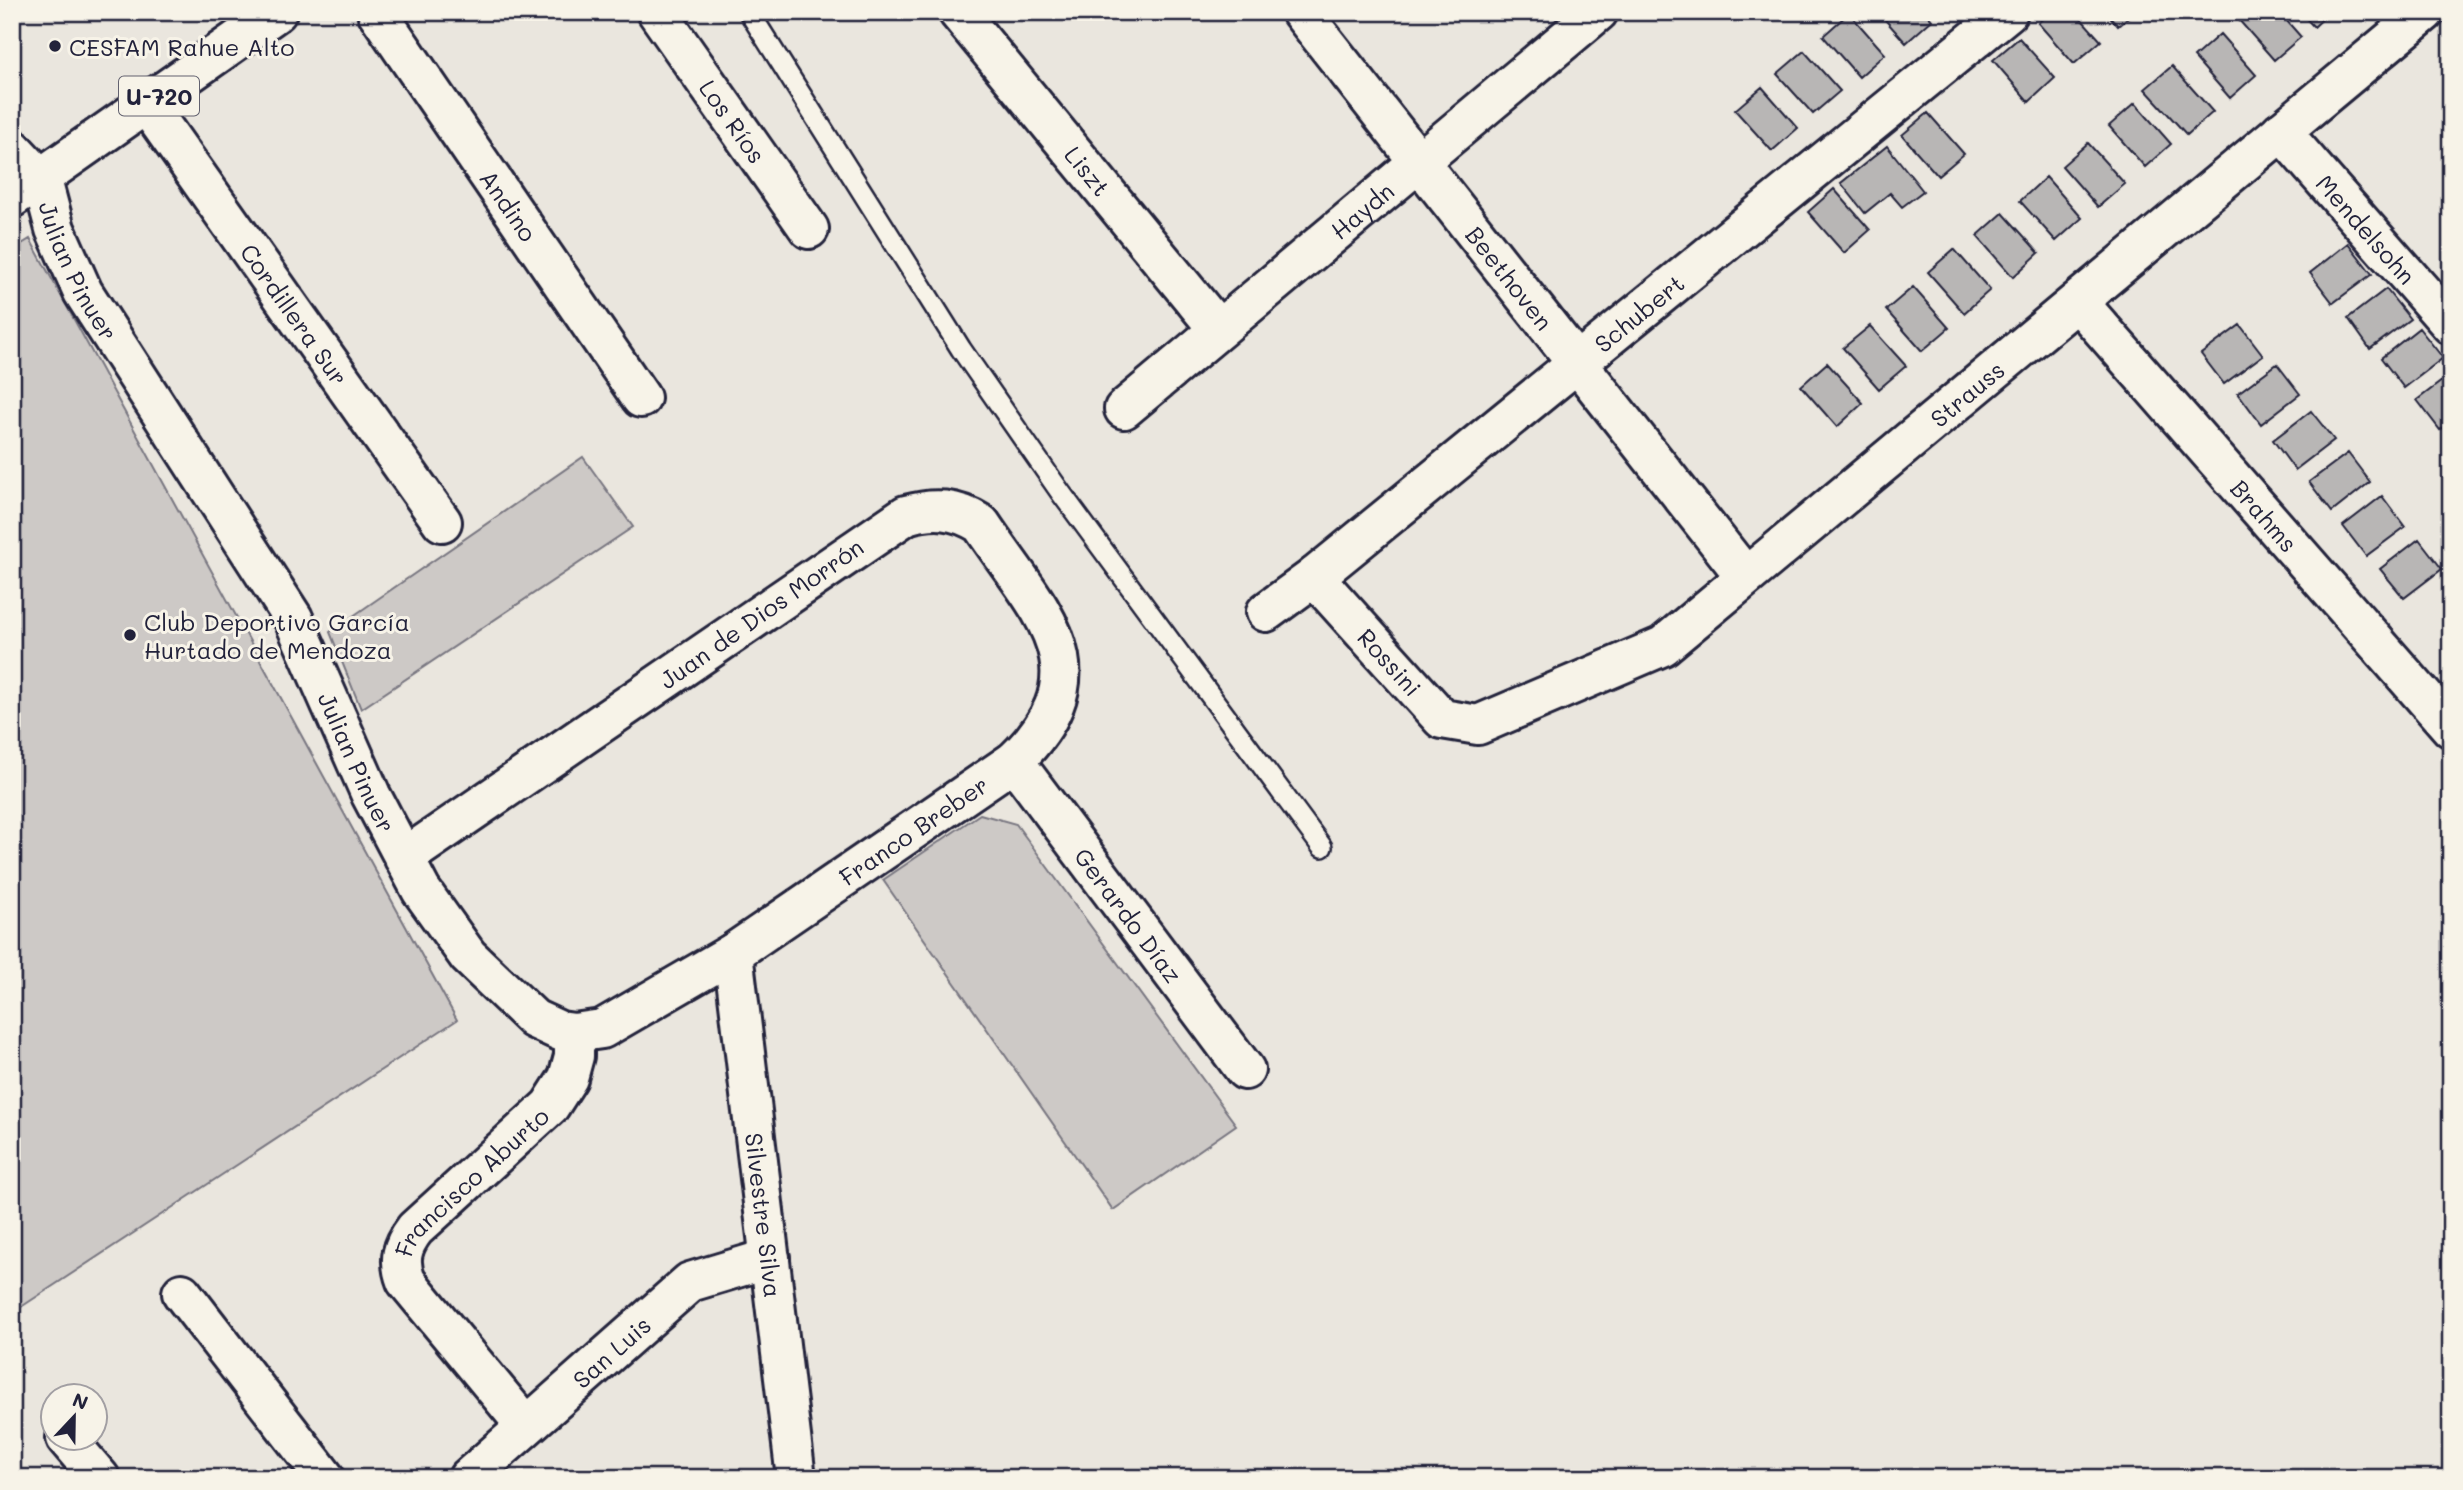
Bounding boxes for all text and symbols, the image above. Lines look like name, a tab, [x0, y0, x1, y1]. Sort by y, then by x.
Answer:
place label: CESFAM Rahue Alto	[69, 31, 295, 62]
marker: CESFAM Rahue Alto	[47, 38, 63, 54]
street label: Los Ríos	[693, 73, 773, 169]
road number: U-720	[119, 76, 199, 116]
street label: Liszt	[1058, 139, 1118, 202]
street label: Andino	[474, 163, 544, 247]
street label: Mendelsohn	[2310, 167, 2423, 290]
street label: Haydn	[1324, 175, 1400, 245]
street label: Julian Pinuer	[33, 198, 125, 346]
street label: Beethoven	[1460, 219, 1561, 336]
street label: Cordillera Sur	[234, 237, 356, 391]
street label: Schubert	[1587, 267, 1690, 359]
street label: Strauss	[1923, 353, 2010, 433]
street label: Brahms	[2225, 473, 2305, 558]
street label: Juan de Dios Morrón	[653, 531, 869, 695]
place label: Club Deportivo García Hurtado de Mendoza	[144, 606, 410, 665]
street label: Rossini	[1352, 621, 1429, 702]
marker: Club Deportivo García Hurtado de Mendoza	[122, 627, 138, 643]
street label: Julian Pinuer	[312, 687, 403, 837]
street label: Franco Breber	[833, 768, 994, 892]
street label: Gerardo Díaz	[1068, 841, 1190, 989]
street label: Francisco Aburto	[387, 1100, 555, 1260]
street label: Silvestre Silva	[739, 1131, 790, 1299]
street label: San Luis	[566, 1309, 657, 1394]
north arrow	[38, 1382, 108, 1452]
text: N	[69, 1386, 92, 1415]

